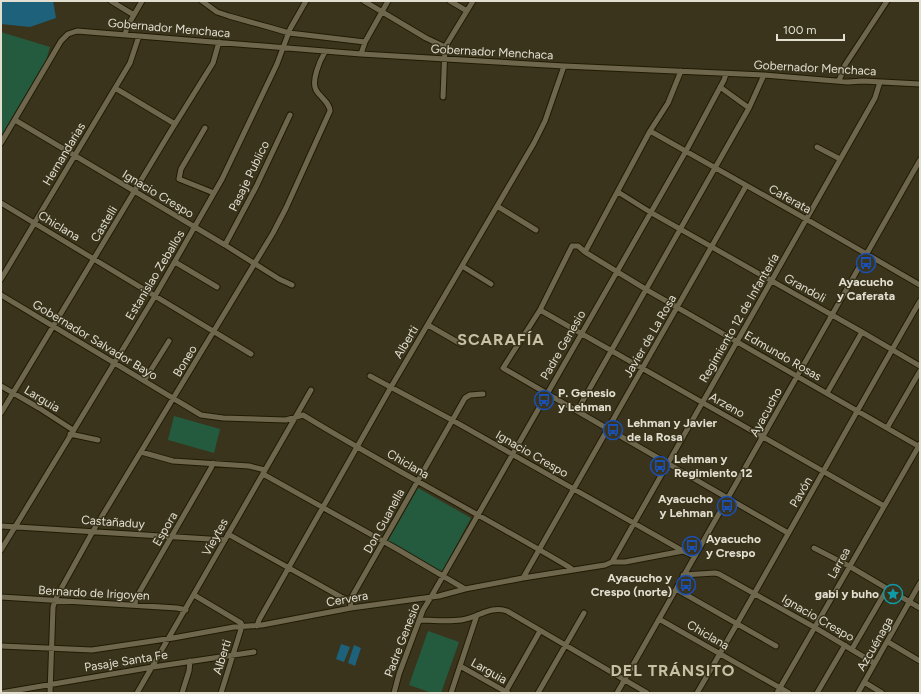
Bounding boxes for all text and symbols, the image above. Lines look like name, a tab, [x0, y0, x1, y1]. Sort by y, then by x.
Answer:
street label: Gobernador Menchaca	[107, 16, 231, 40]
scale bar	[777, 16, 844, 42]
text: 100 m	[783, 23, 817, 37]
street label: Gobernador Menchaca	[430, 42, 554, 62]
street label: Gobernador Menchaca	[753, 58, 877, 78]
street label: Hernandarias	[40, 120, 88, 188]
street label: Pasaje Publico	[226, 138, 272, 214]
street label: Ignacio Crespo	[120, 167, 196, 221]
street label: Caferata	[766, 182, 814, 216]
street label: Castelli	[88, 203, 120, 245]
street label: Chiclana	[36, 208, 82, 244]
street label: Estanislao Zeballos	[123, 227, 188, 322]
street label: Regimiento 12 de Infantería	[696, 251, 782, 385]
bus stop icon: Ayacucho y Caferata	[855, 252, 877, 274]
street label: Grandoli	[782, 271, 828, 305]
place label: Ayacucho y Caferata	[837, 275, 895, 303]
street label: Javier de La Rosa	[621, 292, 679, 380]
street label: Gobernador Salvador Bayo	[30, 297, 160, 383]
street label: Padre Genesio	[537, 308, 589, 382]
street label: Alberti	[391, 323, 421, 361]
street label: Edmundo Rosas	[742, 328, 824, 384]
district label: SCARAFÍA	[457, 330, 545, 349]
street label: Boneo	[170, 343, 200, 379]
street label: Larguia	[22, 383, 62, 415]
street label: Ayacucho	[747, 385, 785, 439]
place label: P. Genesio y Lehman	[558, 386, 616, 414]
bus stop icon: P. Genesio y Lehman	[533, 389, 555, 411]
street label: Arzeno	[707, 390, 747, 420]
place label: Lehman y Javier de la Rosa	[627, 416, 718, 444]
bus stop icon: Lehman y Javier de la Rosa	[602, 419, 624, 441]
street label: Ignacio Crespo	[493, 428, 571, 480]
street label: Chiclana	[384, 446, 432, 482]
place label: Lehman y Regimiento 12	[674, 452, 752, 480]
bus stop icon: Lehman y Regimiento 12	[649, 455, 671, 477]
street label: Pavón	[787, 474, 815, 510]
street label: Don Guanella	[361, 486, 407, 556]
place label: Ayacucho y Lehman	[658, 492, 713, 520]
bus stop icon: Ayacucho y Lehman	[716, 495, 738, 517]
street label: Espora	[150, 510, 180, 548]
street label: Castañaduy	[81, 513, 146, 531]
street label: Vieytes	[199, 516, 231, 558]
place label: Ayacucho y Crespo	[706, 532, 761, 560]
bus stop icon: Ayacucho y Crespo	[681, 535, 703, 557]
street label: Larrea	[825, 545, 853, 581]
place label: Ayacucho y Crespo (norte)	[591, 571, 672, 599]
bus stop icon: Ayacucho y Crespo (norte)	[675, 574, 697, 596]
street label: Bernardo de Irigoyen	[38, 583, 150, 603]
place icon: gabi y buho	[882, 583, 904, 605]
place label: gabi y buho	[815, 587, 879, 601]
street label: Cervera	[325, 588, 369, 610]
street label: Ignacio Crespo	[779, 592, 857, 644]
street label: Padre Genesio	[382, 601, 422, 679]
street label: Azcuénaga	[854, 615, 896, 673]
street label: Chiclana	[684, 617, 732, 653]
street label: Alberti	[210, 638, 234, 676]
street label: Pasaje Santa Fe	[83, 647, 169, 674]
street label: Larguia	[469, 655, 509, 687]
district label: DEL TRÁNSITO	[611, 661, 735, 680]

